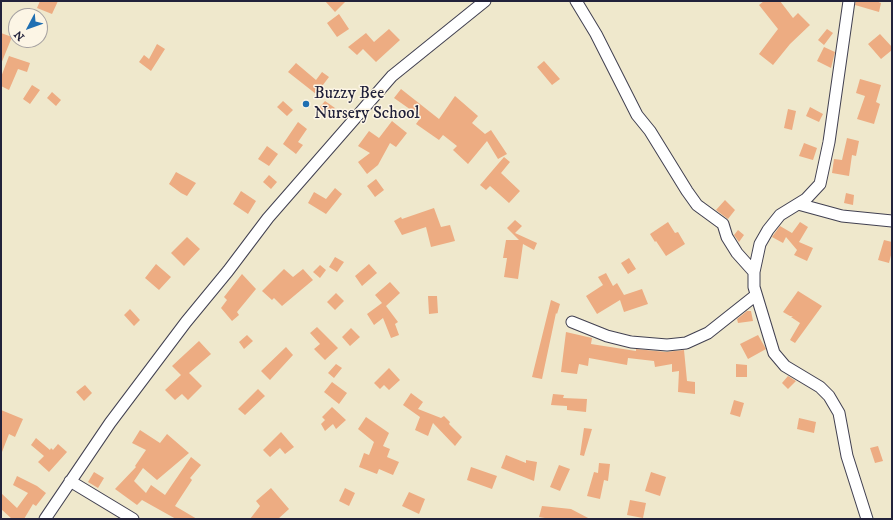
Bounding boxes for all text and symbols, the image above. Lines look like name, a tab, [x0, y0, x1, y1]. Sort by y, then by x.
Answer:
north arrow	[8, 8, 48, 48]
text: N	[11, 27, 28, 43]
place label: Buzzy Bee Nursery School	[314, 84, 420, 124]
marker: Buzzy Bee Nursery School	[301, 99, 311, 109]

